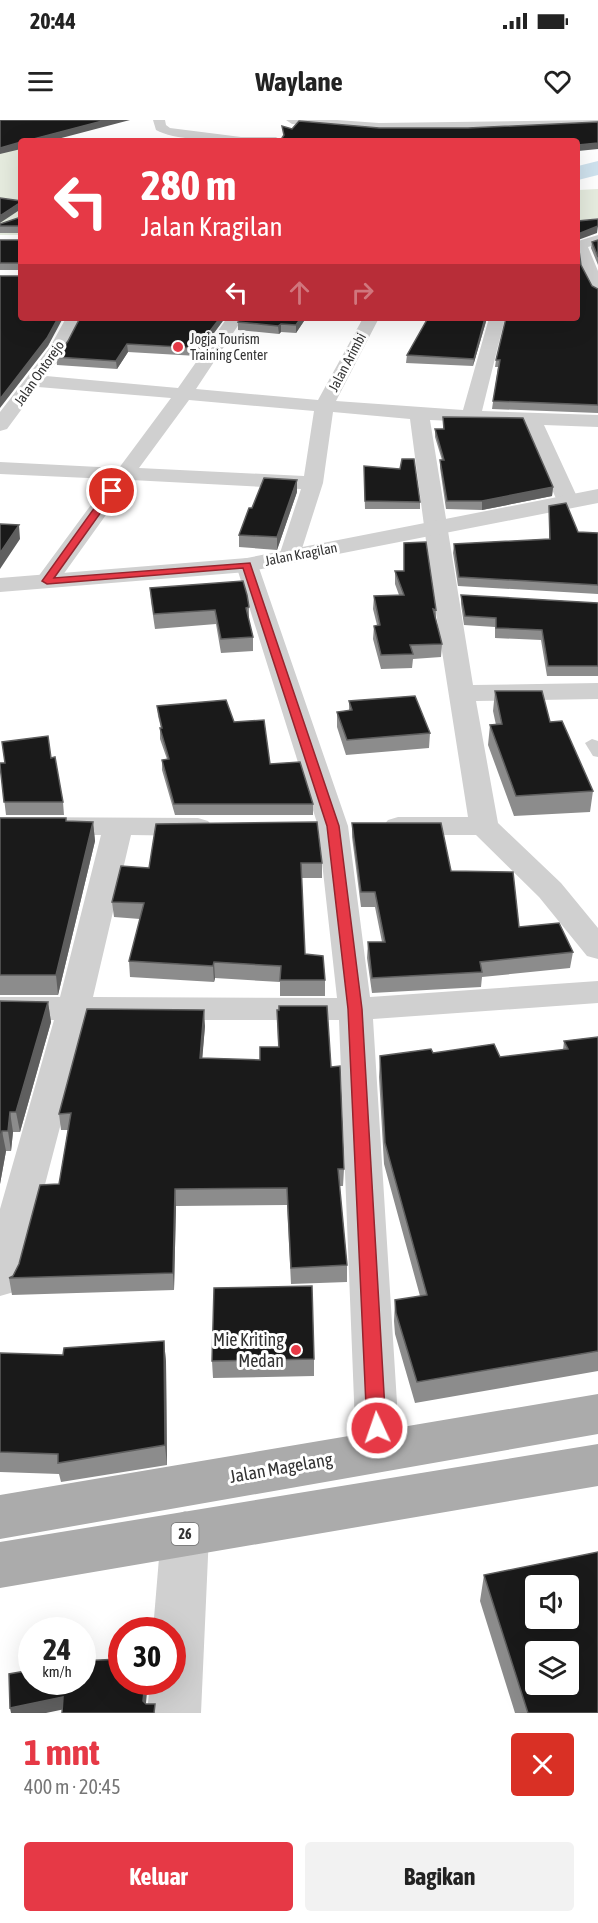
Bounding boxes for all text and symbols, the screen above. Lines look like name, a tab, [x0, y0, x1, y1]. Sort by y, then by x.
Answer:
text: 20:44	[30, 8, 76, 34]
icon: menu	[24, 65, 57, 98]
icon: heart	[541, 65, 574, 98]
text: Waylane	[255, 66, 343, 97]
text: 280 m	[141, 161, 236, 209]
icon: left	[42, 162, 120, 240]
text: Jalan Kragilan	[141, 211, 283, 242]
icon: left	[220, 276, 253, 309]
icon: ahead	[283, 276, 316, 309]
icon: right	[346, 276, 379, 309]
street label: Jalan Arimbi	[325, 330, 369, 394]
place label: Jogja Tourism Training Center	[190, 331, 268, 363]
street label: Jalan Ontorejo	[11, 337, 67, 409]
marker: Jogja Tourism Training Center	[171, 340, 185, 354]
pin	[86, 465, 137, 516]
icon: arrive	[95, 474, 128, 507]
street label: Jalan Kragilan	[263, 539, 339, 569]
place label: Mie Kriting Medan	[213, 1329, 284, 1371]
marker: Mie Kriting Medan	[289, 1343, 303, 1357]
position arrow	[345, 1396, 409, 1460]
street label: Jalan Magelang	[228, 1448, 334, 1487]
road number: 26	[172, 1523, 198, 1545]
map controls	[525, 1575, 579, 1695]
button: sound	[525, 1575, 579, 1629]
speed limit sign: 30	[108, 1617, 186, 1695]
text: 24	[43, 1632, 71, 1666]
button: layers	[525, 1641, 579, 1695]
text: km/h	[42, 1663, 72, 1680]
text: 1 mnt	[24, 1731, 100, 1773]
button: close	[511, 1733, 574, 1796]
text: 400 m · 20:45	[24, 1775, 121, 1798]
button: Keluar	[24, 1842, 293, 1911]
button: Bagikan	[305, 1842, 574, 1911]

